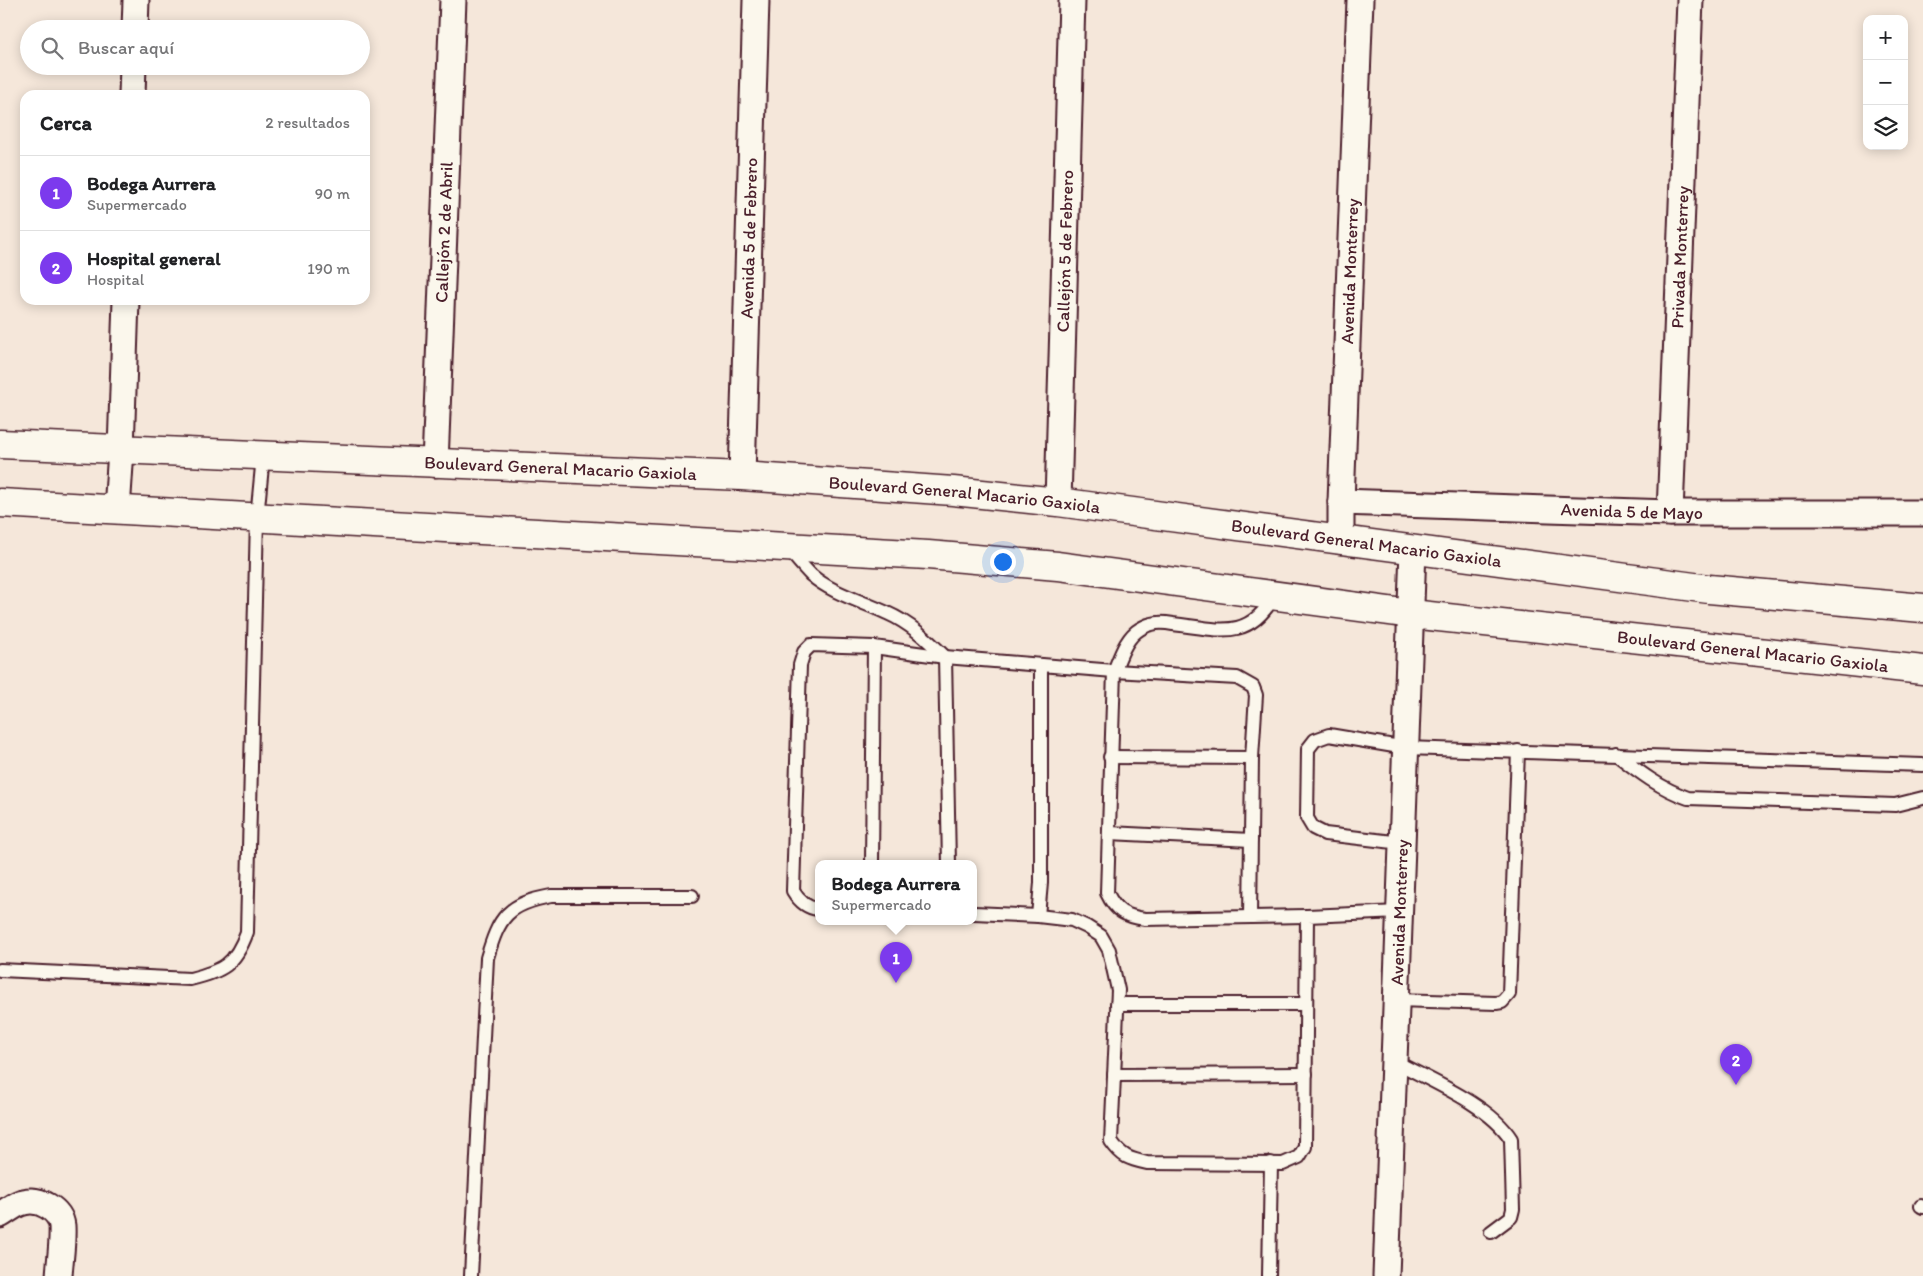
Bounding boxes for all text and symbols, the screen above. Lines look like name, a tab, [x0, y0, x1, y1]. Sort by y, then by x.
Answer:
map controls	[1863, 15, 1908, 150]
button: +	[1863, 15, 1908, 60]
search box	[20, 20, 370, 75]
icon: search	[38, 34, 66, 62]
text: Buscar aquí	[78, 36, 174, 59]
button: −	[1863, 60, 1908, 105]
button: layers	[1863, 105, 1908, 150]
text: Cerca	[40, 110, 92, 135]
text: 2 resultados	[265, 113, 350, 132]
street label: Avenida 5 de Febrero	[736, 157, 762, 319]
street label: Callejón 2 de Abril	[430, 161, 458, 303]
street label: Callejón 5 de Febrero	[1052, 170, 1078, 333]
text: Bodega Aurrera	[87, 172, 216, 195]
text: 1	[52, 184, 60, 203]
text: 90 m	[315, 184, 350, 203]
street label: Privada Monterrey	[1666, 185, 1694, 329]
text: Supermercado	[87, 195, 187, 214]
street label: Avenida Monterrey	[1336, 197, 1364, 344]
text: Hospital general	[87, 247, 221, 270]
text: 2	[52, 259, 60, 278]
text: 190 m	[307, 259, 350, 278]
text: Hospital	[87, 270, 144, 289]
street label: Boulevard General Macario Gaxiola	[424, 451, 698, 485]
street label: Boulevard General Macario Gaxiola	[828, 471, 1102, 519]
street label: Avenida 5 de Mayo	[1560, 498, 1703, 524]
street label: Boulevard General Macario Gaxiola	[1230, 514, 1504, 572]
your location	[990, 549, 1016, 575]
street label: Boulevard General Macario Gaxiola	[1616, 626, 1890, 677]
street label: Avenida Monterrey	[1386, 838, 1413, 986]
popup	[815, 860, 977, 925]
text: Bodega Aurrera	[832, 872, 960, 895]
text: Supermercado	[832, 895, 931, 914]
pin: 1	[880, 942, 912, 983]
pin: 2	[1720, 1044, 1752, 1085]

